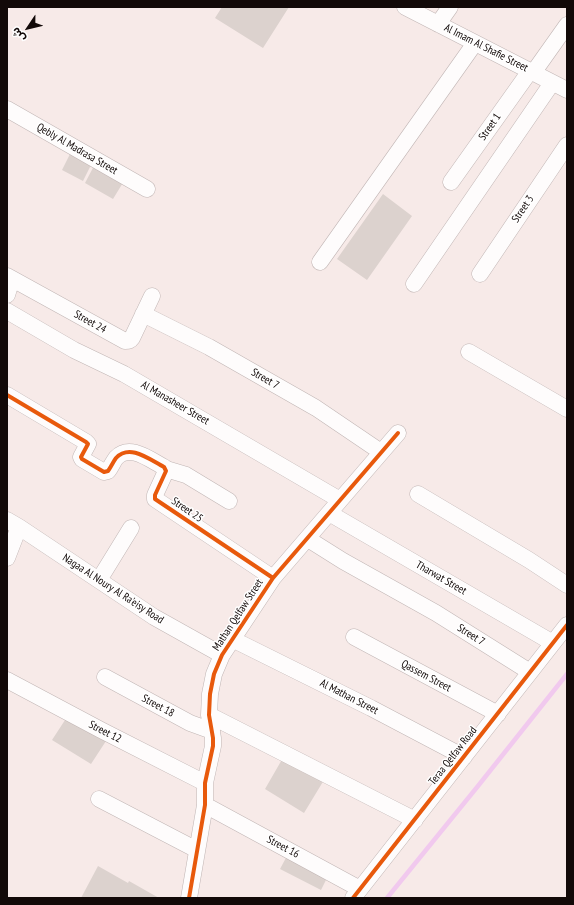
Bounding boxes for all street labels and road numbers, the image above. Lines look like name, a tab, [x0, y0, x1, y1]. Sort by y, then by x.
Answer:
street label: Al Imam Al Shafie Street	[442, 21, 530, 75]
street label: Street 1	[476, 111, 504, 143]
street label: Qebly Al Madrasa Street	[34, 120, 120, 178]
street label: Street 3	[509, 193, 537, 225]
street label: Street 24	[71, 308, 109, 336]
street label: Street 7	[249, 366, 281, 392]
street label: Al Manasheer Street	[139, 378, 211, 428]
street label: Street 25	[169, 495, 205, 525]
street label: Nagaa Al Noury Al Ra'eisy Road	[60, 551, 166, 627]
street label: Tharwat Street	[413, 558, 469, 598]
street label: Mathan Qelfaw Street	[210, 577, 266, 653]
street label: Street 7	[455, 621, 487, 649]
street label: Qassem Street	[399, 657, 453, 695]
street label: Al Mathan Street	[318, 677, 380, 717]
street label: Street 18	[139, 692, 177, 720]
street label: Street 12	[86, 718, 124, 746]
street label: Teraa Qelfaw Road	[426, 724, 480, 788]
street label: Street 16	[264, 833, 302, 861]

